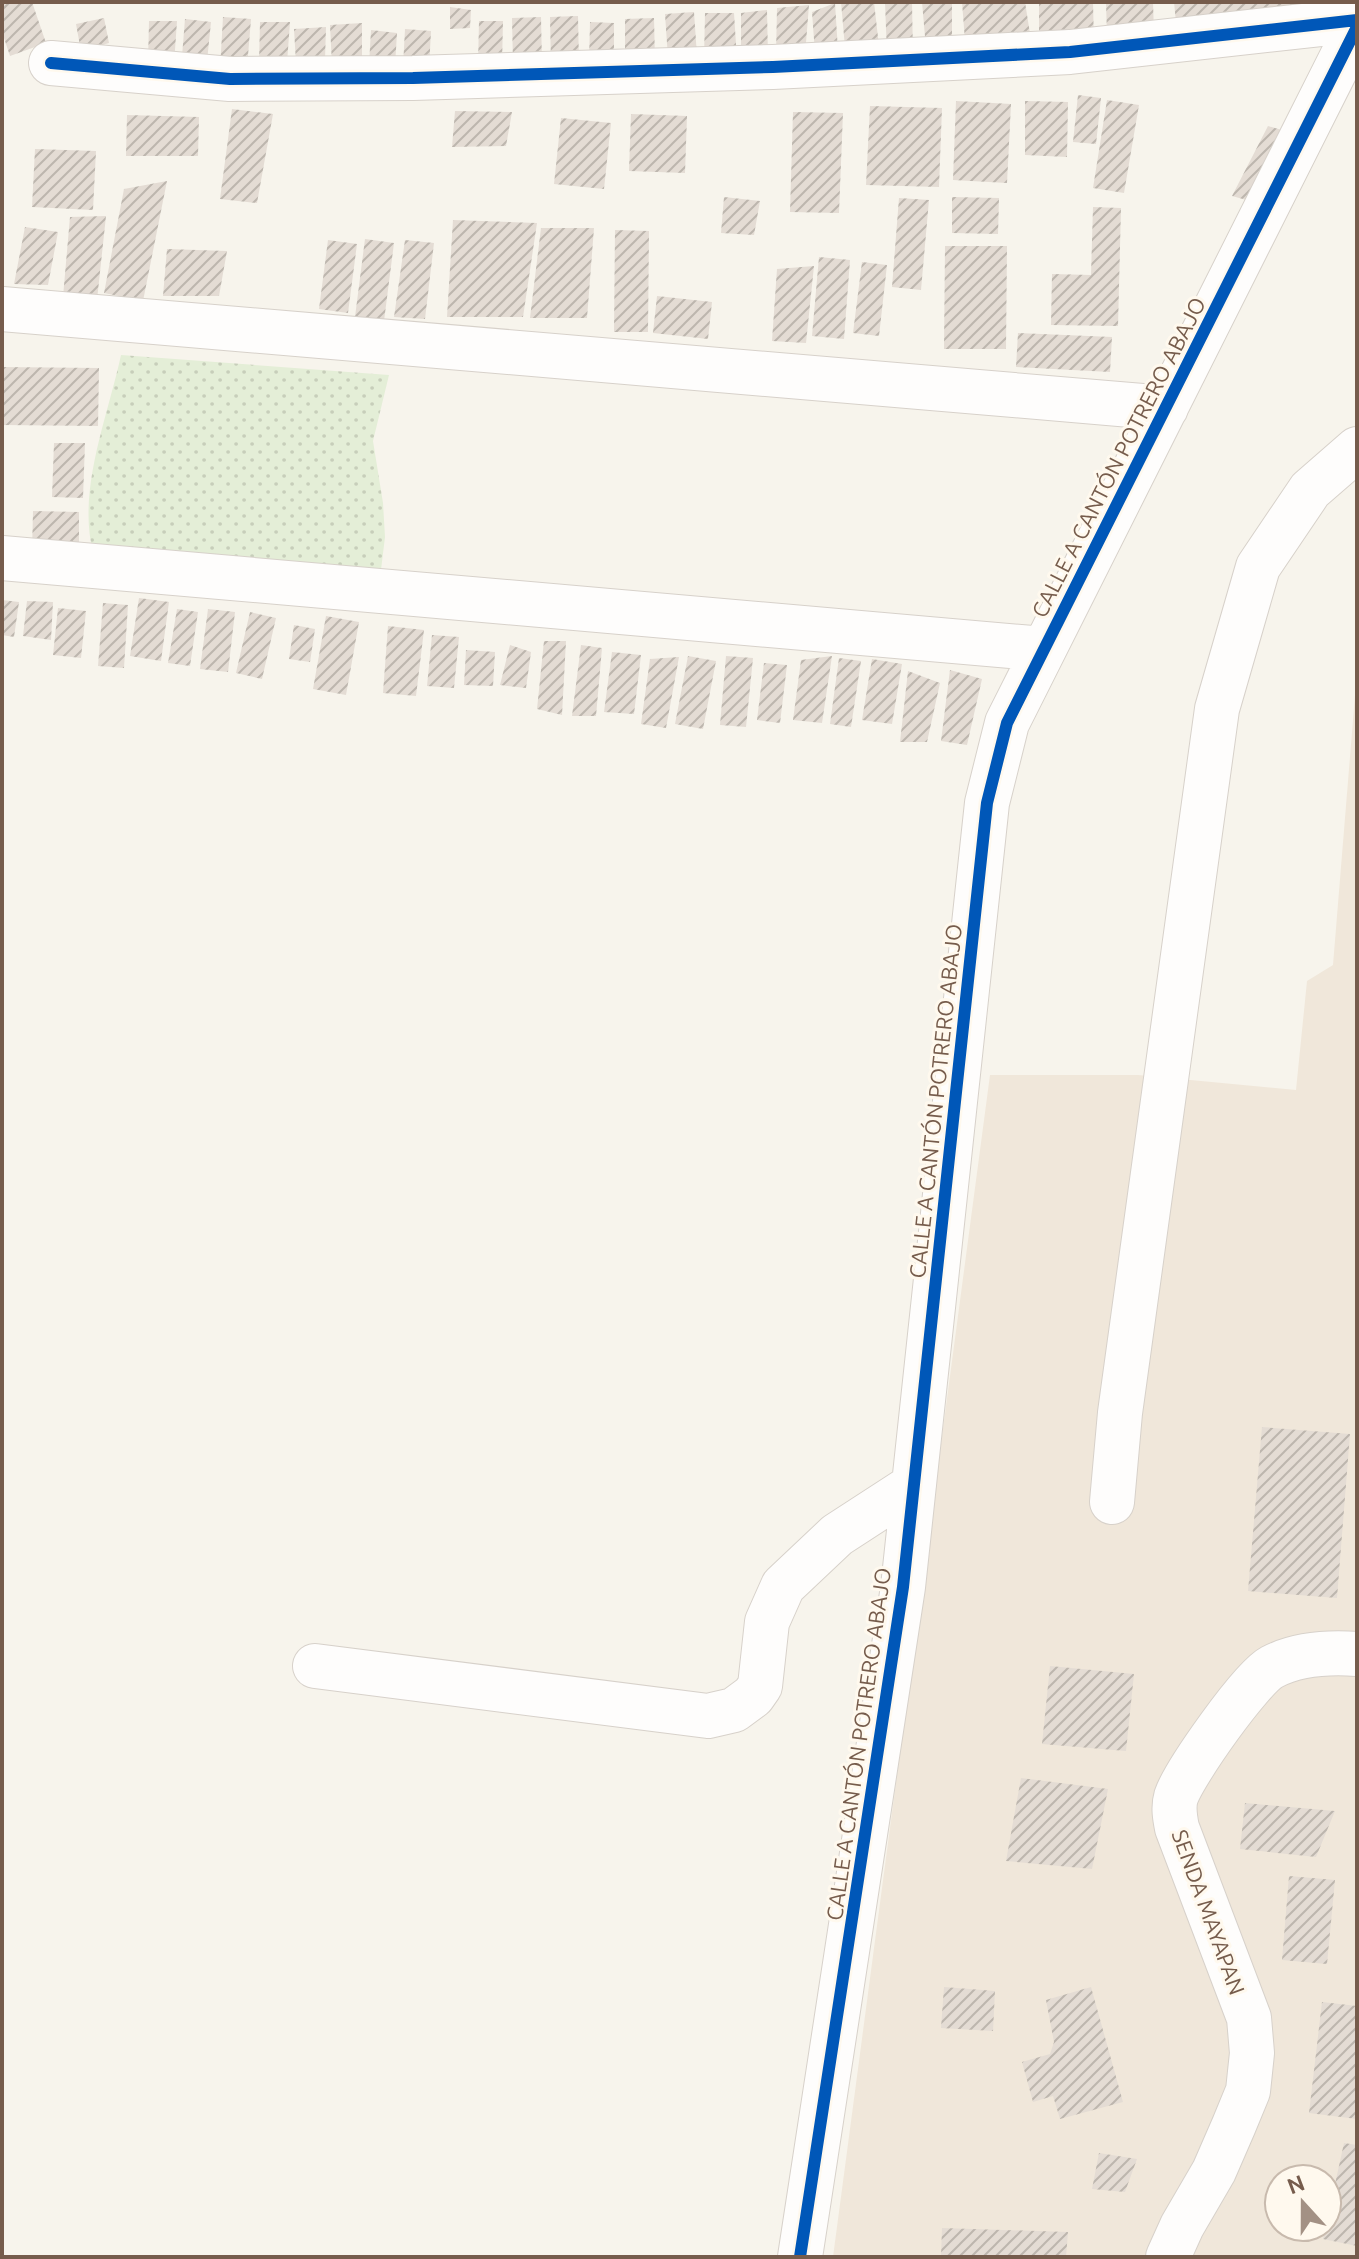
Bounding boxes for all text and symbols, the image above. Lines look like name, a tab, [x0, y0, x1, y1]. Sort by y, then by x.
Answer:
street label: CALLE A CANTÓN POTRERO ABAJO	[1025, 292, 1210, 621]
street label: CALLE A CANTÓN POTRERO ABAJO	[903, 923, 966, 1279]
street label: CALLE A CANTÓN POTRERO ABAJO	[820, 1566, 895, 1922]
street label: SENDA MAYAPAN	[1168, 1826, 1250, 1998]
north arrow	[1263, 2163, 1343, 2243]
text: N	[1284, 2169, 1308, 2198]

